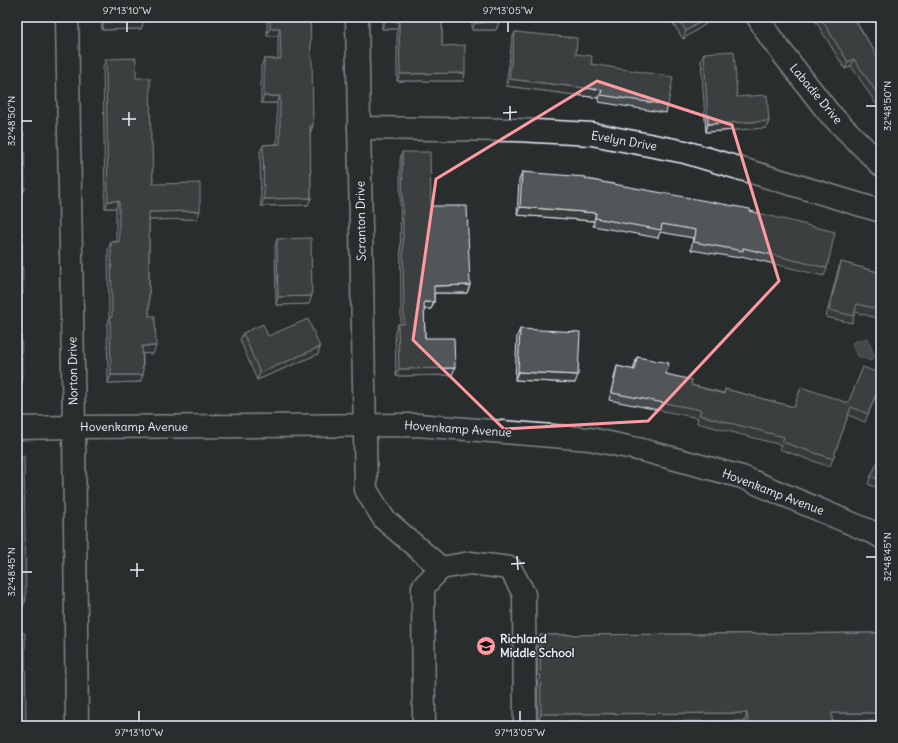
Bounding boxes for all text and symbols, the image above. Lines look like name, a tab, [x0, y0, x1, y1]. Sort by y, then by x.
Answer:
text: 97°13'10"W	[103, 4, 151, 17]
text: 97°13'05"W	[483, 4, 533, 17]
street label: Labadie Drive	[787, 60, 846, 127]
text: 32°48'50"N	[881, 81, 894, 131]
text: 32°48'50"N	[5, 96, 18, 146]
street label: Evelyn Drive	[590, 127, 658, 154]
street label: Scranton Drive	[352, 181, 369, 261]
street label: Norton Drive	[64, 336, 81, 406]
street label: Hovenkamp Avenue	[404, 417, 512, 440]
street label: Hovenkamp Avenue	[80, 419, 188, 434]
street label: Hovenkamp Avenue	[720, 465, 826, 518]
text: 32°48'45"N	[881, 532, 894, 582]
text: 32°48'45"N	[5, 547, 18, 597]
place label: Richland Middle School	[500, 631, 575, 660]
school or university icon: Richland Middle School	[475, 635, 497, 657]
text: 97°13'10"W	[115, 726, 163, 739]
text: 97°13'05"W	[495, 726, 545, 739]

